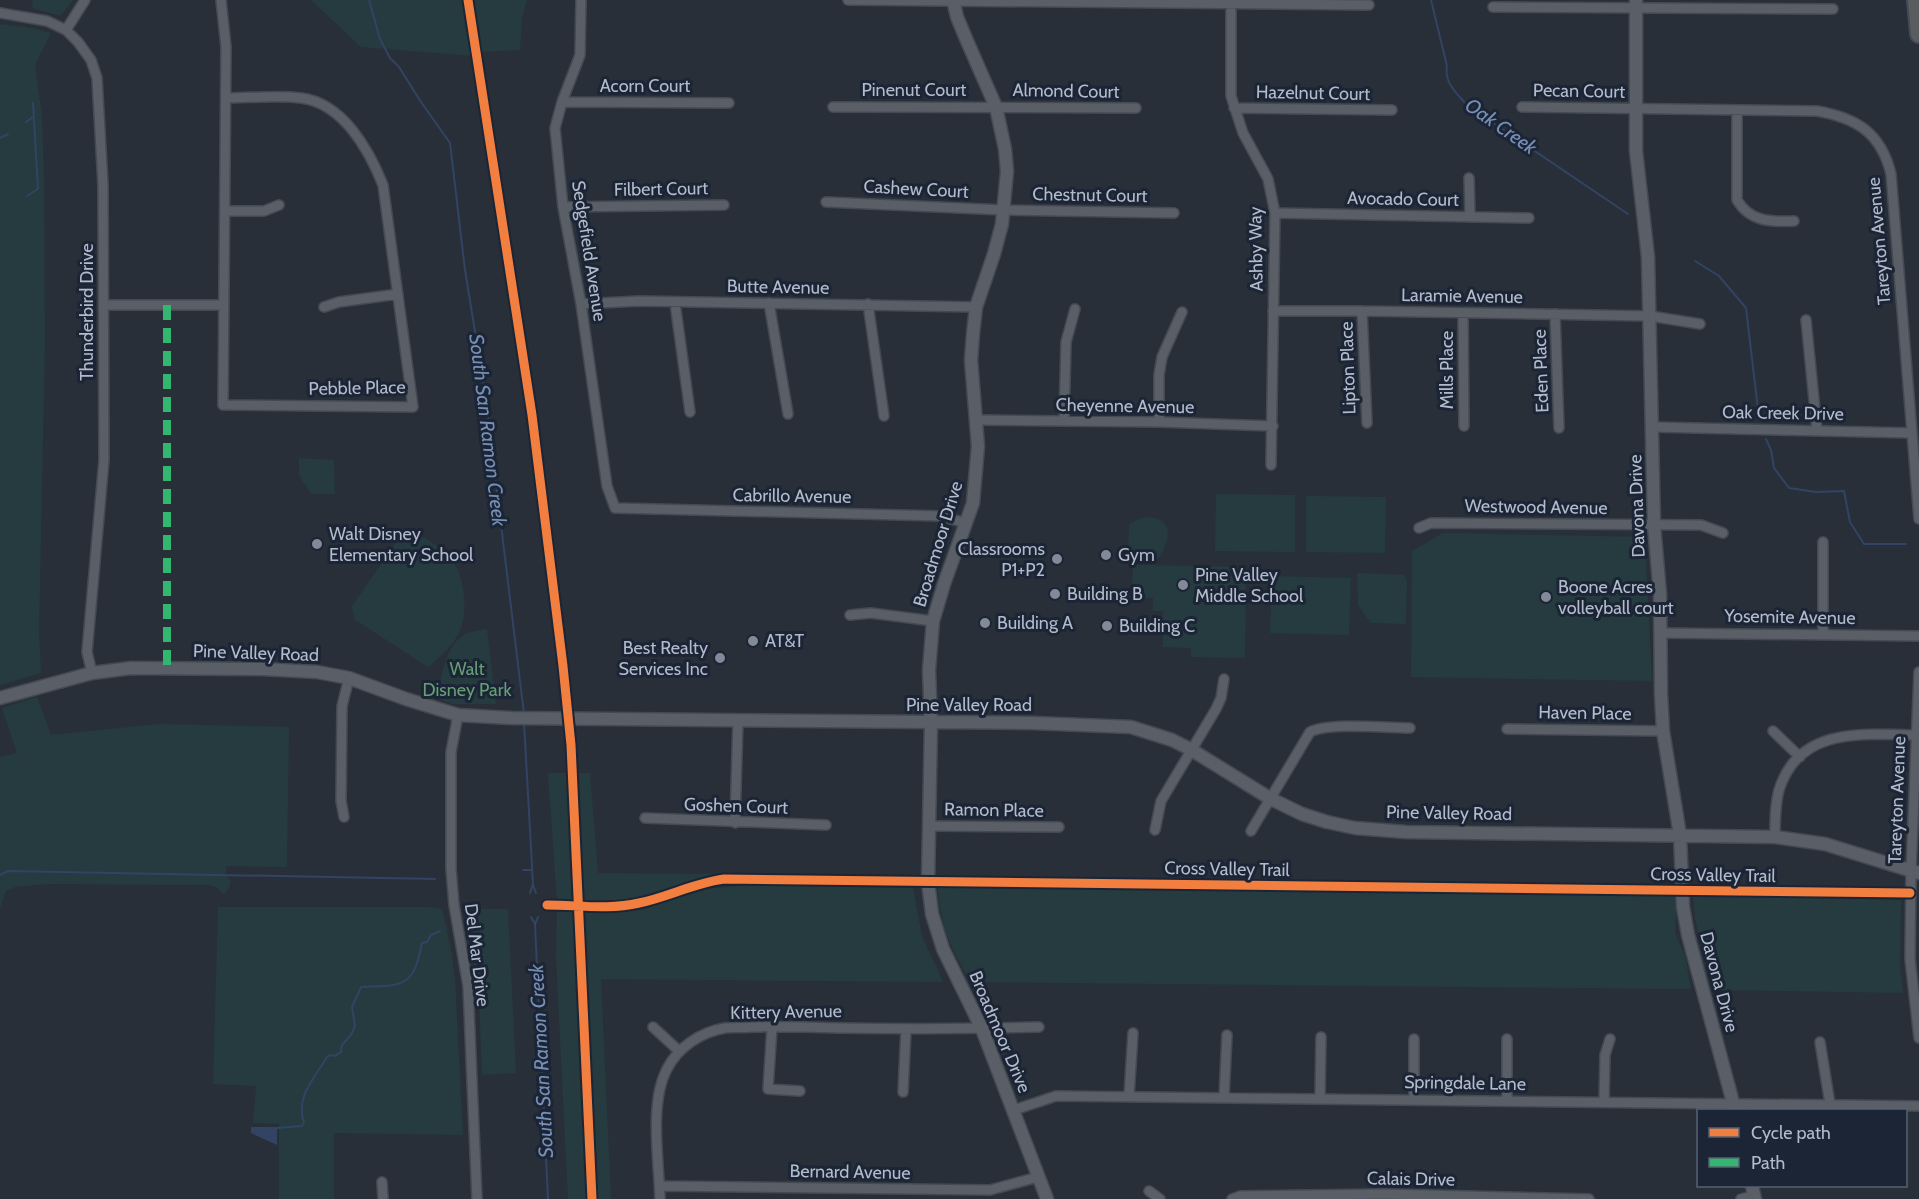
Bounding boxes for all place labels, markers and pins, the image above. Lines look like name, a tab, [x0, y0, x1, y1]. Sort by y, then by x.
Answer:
place label: Walt Disney Elementary School	[329, 523, 474, 566]
marker: Walt Disney Elementary School	[310, 537, 324, 551]
place label: Classrooms P1+P2	[958, 538, 1045, 581]
place label: Gym	[1118, 544, 1155, 566]
marker: Gym	[1099, 548, 1113, 562]
marker: Classrooms P1+P2	[1050, 552, 1064, 566]
place label: Pine Valley Middle School	[1195, 564, 1304, 607]
place label: Boone Acres volleyball court	[1558, 576, 1674, 619]
marker: Pine Valley Middle School	[1176, 578, 1190, 592]
place label: Building B	[1067, 583, 1143, 605]
marker: Building B	[1048, 587, 1062, 601]
marker: Boone Acres volleyball court	[1539, 590, 1553, 604]
place label: Building A	[997, 612, 1073, 634]
place label: Building C	[1119, 615, 1195, 637]
marker: Building A	[978, 616, 992, 630]
marker: Building C	[1100, 619, 1114, 633]
place label: AT&T	[765, 630, 804, 652]
marker: AT&T	[746, 634, 760, 648]
place label: Best Realty Services Inc	[618, 637, 708, 680]
marker: Best Realty Services Inc	[713, 651, 727, 665]

